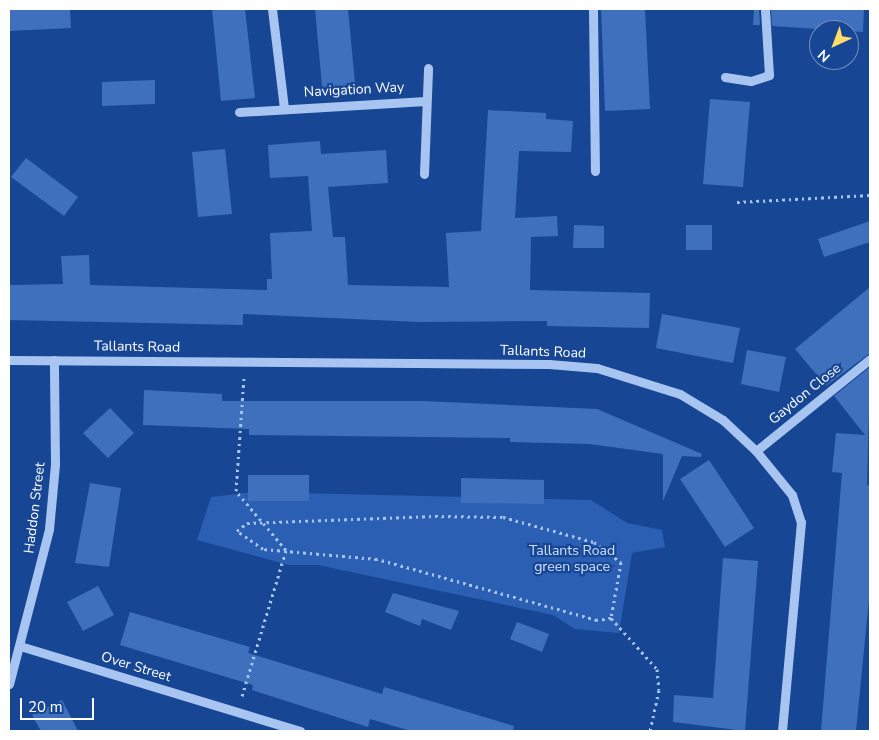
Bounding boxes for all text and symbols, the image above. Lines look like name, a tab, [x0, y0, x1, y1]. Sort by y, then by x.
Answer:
north arrow	[809, 20, 859, 70]
text: N	[814, 45, 834, 66]
street label: Navigation Way	[303, 79, 405, 101]
street label: Tallants Road	[94, 338, 180, 356]
street label: Tallants Road	[500, 342, 586, 362]
street label: Gaydon Close	[766, 360, 844, 428]
street label: Haddon Street	[21, 461, 49, 555]
park label: Tallants Road green space	[529, 543, 615, 576]
street label: Over Street	[99, 648, 173, 686]
scale bar	[22, 688, 96, 720]
text: 20 m	[28, 697, 63, 717]

